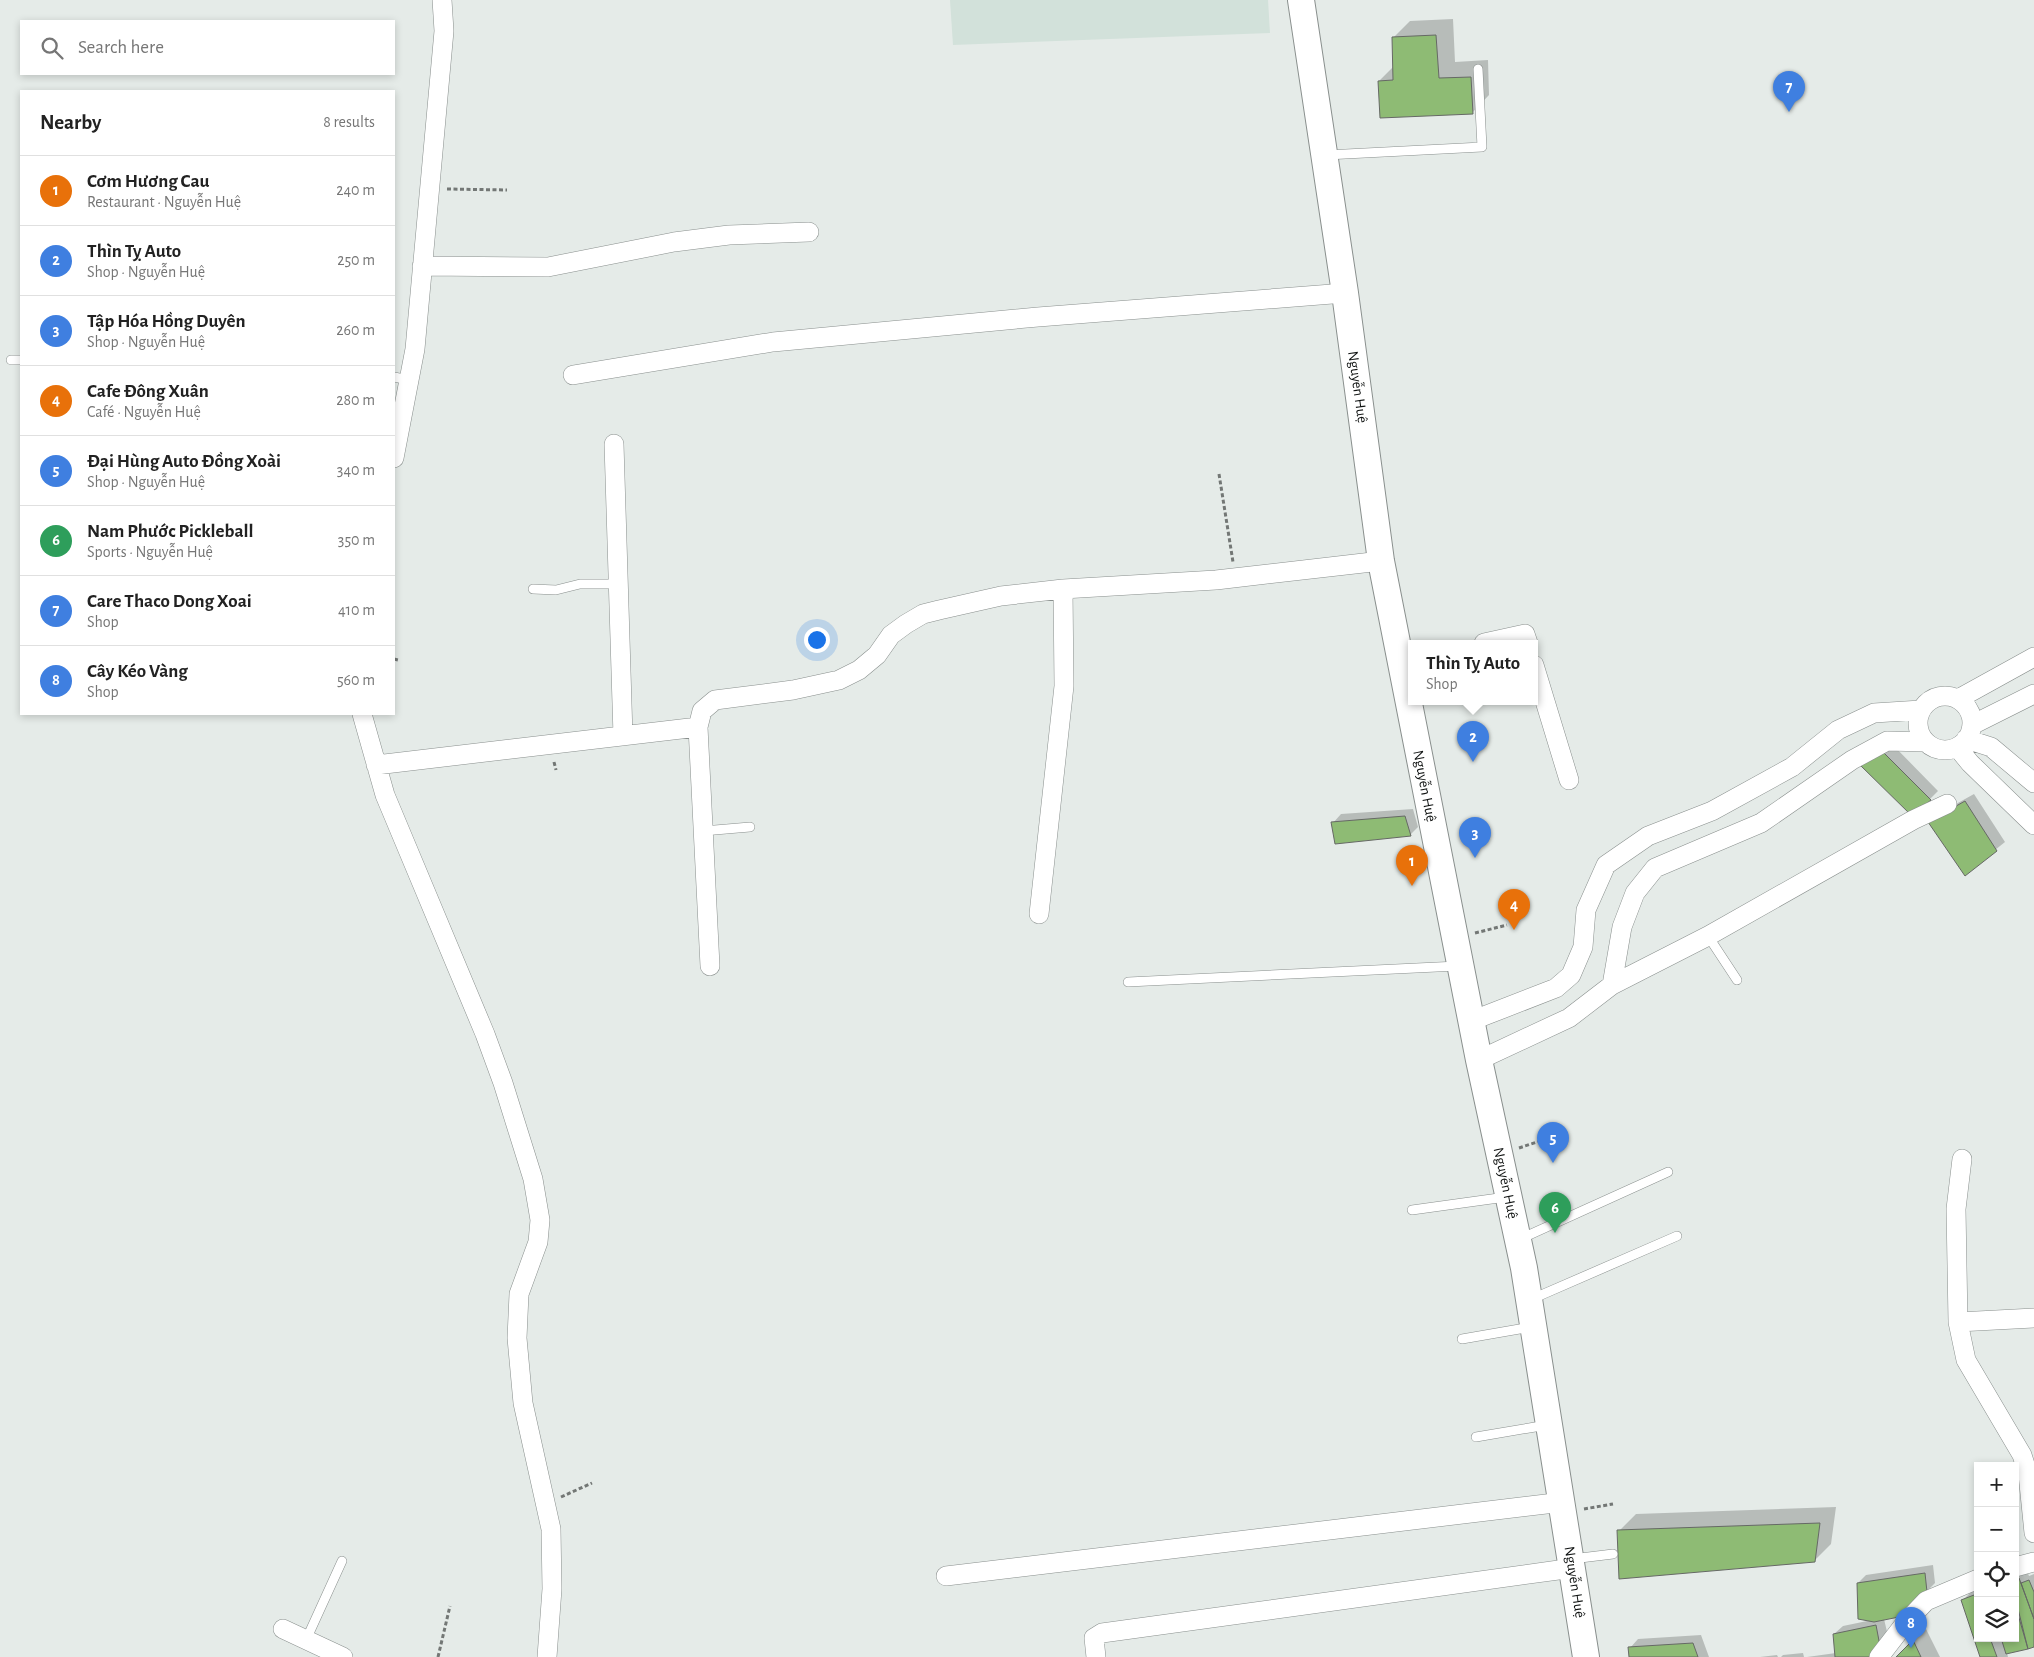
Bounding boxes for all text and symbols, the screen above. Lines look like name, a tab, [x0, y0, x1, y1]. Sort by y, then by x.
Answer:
search box	[20, 20, 395, 75]
icon: search	[38, 34, 66, 62]
text: Search here	[78, 38, 164, 57]
pin: 7	[1773, 71, 1805, 112]
text: Nearby	[40, 112, 101, 133]
text: 8 results	[323, 114, 375, 130]
text: Cơm Hương Cau	[87, 172, 209, 191]
text: 1	[53, 182, 59, 198]
text: 240 m	[336, 182, 375, 198]
text: Restaurant · Nguyễn Huệ	[87, 194, 241, 210]
text: Thìn Tỵ Auto	[87, 242, 181, 261]
text: 2	[52, 252, 60, 268]
text: 250 m	[337, 252, 375, 268]
text: Shop · Nguyễn Huệ	[87, 264, 205, 280]
text: Tập Hóa Hồng Duyên	[87, 312, 246, 331]
text: 3	[53, 322, 59, 338]
text: 260 m	[336, 322, 375, 338]
text: Shop · Nguyễn Huệ	[87, 334, 205, 350]
street label: Nguyễn Huệ	[1345, 350, 1371, 424]
text: Cafe Đông Xuân	[87, 382, 209, 401]
text: 4	[52, 392, 60, 408]
text: 280 m	[336, 392, 375, 408]
text: Café · Nguyễn Huệ	[87, 404, 201, 420]
text: Đại Hùng Auto Đồng Xoài	[87, 452, 281, 471]
text: 5	[53, 462, 59, 478]
text: 340 m	[337, 462, 375, 478]
text: Shop · Nguyễn Huệ	[87, 474, 205, 490]
text: Nam Phước Pickleball	[87, 522, 254, 541]
text: 6	[52, 532, 60, 548]
text: 350 m	[338, 532, 375, 548]
text: Sports · Nguyễn Huệ	[87, 544, 213, 560]
text: Care Thaco Dong Xoai	[87, 592, 252, 611]
text: 7	[53, 602, 59, 618]
text: 410 m	[338, 602, 375, 618]
text: Shop	[87, 614, 119, 630]
your location	[804, 627, 830, 653]
popup	[1408, 640, 1538, 705]
text: Thìn Tỵ Auto	[1426, 654, 1520, 673]
text: Cây Kéo Vàng	[87, 662, 188, 681]
text: 8	[52, 672, 60, 688]
text: 560 m	[337, 672, 375, 688]
text: Shop	[1426, 676, 1458, 692]
text: Shop	[87, 684, 119, 700]
pin: 2	[1457, 721, 1489, 762]
street label: Nguyễn Huệ	[1410, 749, 1440, 823]
pin: 3	[1459, 817, 1491, 858]
pin: 1	[1396, 845, 1428, 886]
pin: 4	[1498, 889, 1530, 930]
pin: 5	[1537, 1122, 1569, 1163]
street label: Nguyễn Huệ	[1491, 1146, 1521, 1220]
pin: 6	[1539, 1192, 1571, 1233]
map controls	[1974, 1462, 2019, 1642]
button: +	[1974, 1462, 2019, 1507]
button: −	[1974, 1507, 2019, 1552]
street label: Nguyễn Huệ	[1561, 1545, 1589, 1619]
button: locate	[1974, 1552, 2019, 1597]
button: layers	[1974, 1597, 2019, 1642]
pin: 8	[1895, 1607, 1927, 1648]

